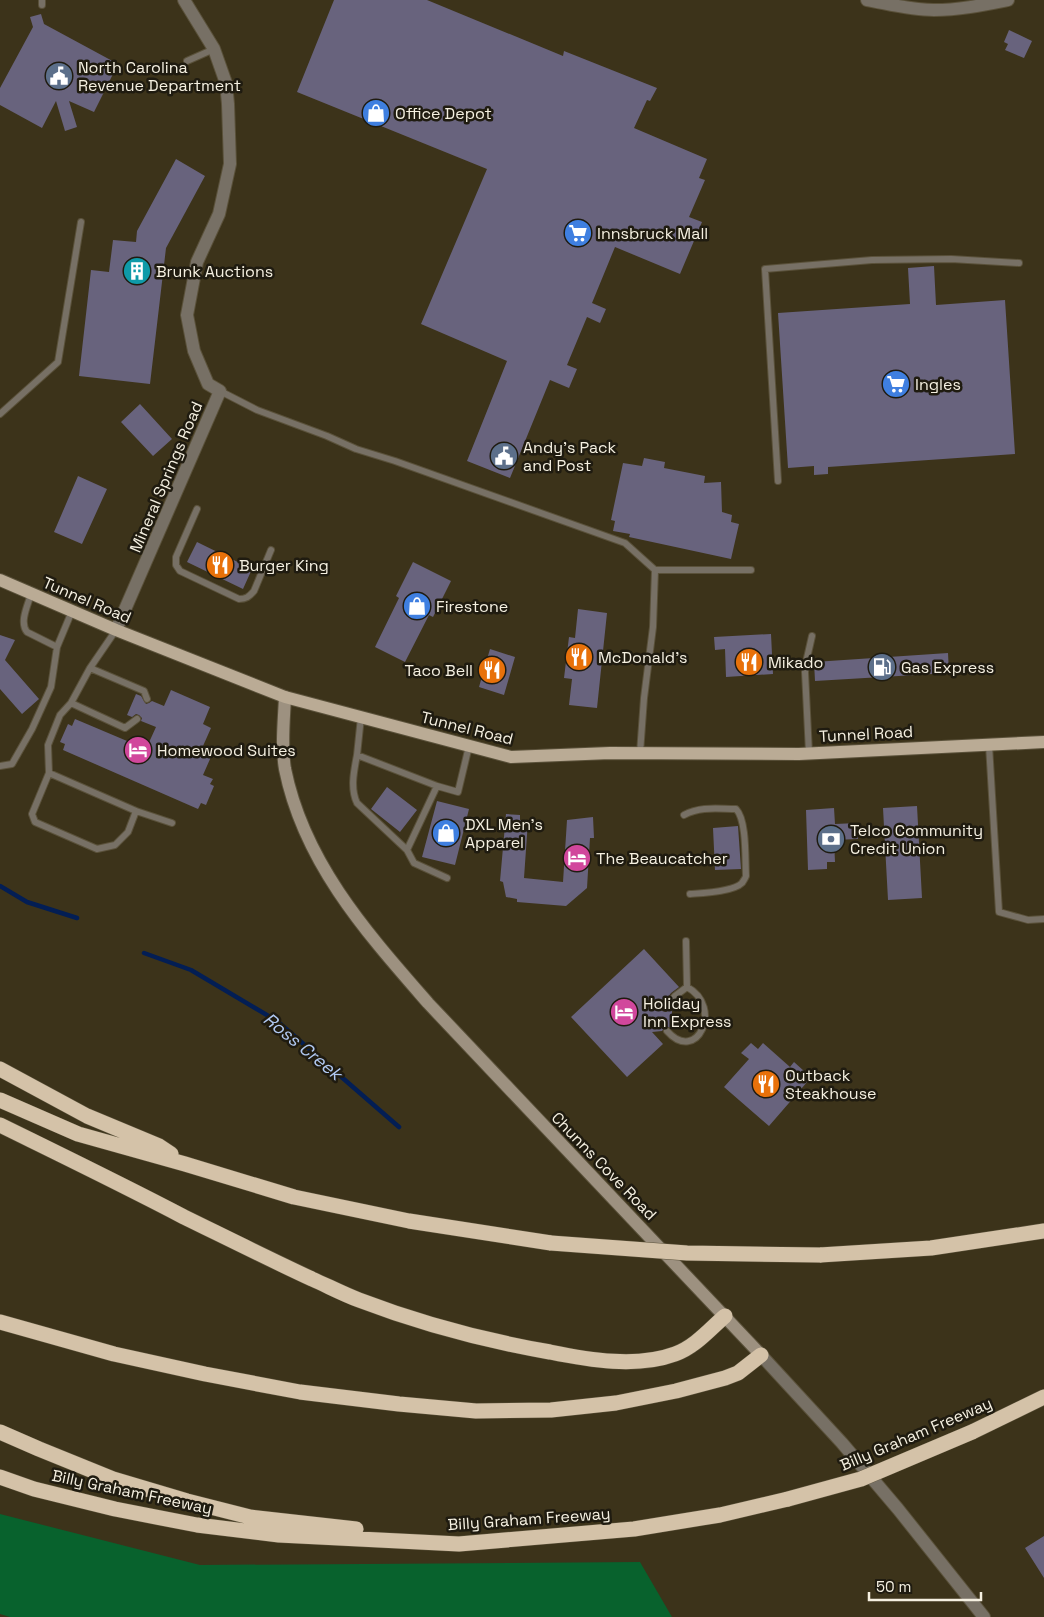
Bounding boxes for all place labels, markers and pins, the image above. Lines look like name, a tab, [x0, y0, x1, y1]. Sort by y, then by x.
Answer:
place label: North Carolina Revenue Department	[78, 57, 241, 96]
public building icon: North Carolina Revenue Department	[44, 61, 74, 91]
shop icon: Office Depot	[361, 98, 391, 128]
place label: Office Depot	[395, 103, 492, 124]
supermarket icon: Innsbruck Mall	[563, 218, 593, 248]
place label: Innsbruck Mall	[597, 223, 708, 244]
building icon: Brunk Auctions	[122, 256, 152, 286]
place label: Brunk Auctions	[156, 261, 273, 282]
supermarket icon: Ingles	[881, 369, 911, 399]
place label: Ingles	[915, 374, 961, 395]
place label: Andy's Pack and Post	[523, 437, 616, 476]
public building icon: Andy's Pack and Post	[489, 441, 519, 471]
restaurant icon: Burger King	[205, 550, 235, 580]
place label: Burger King	[239, 555, 329, 576]
shop icon: Firestone	[402, 591, 432, 621]
place label: Firestone	[436, 596, 508, 617]
restaurant icon: McDonald's	[564, 642, 594, 672]
place label: McDonald's	[598, 647, 688, 668]
restaurant icon: Mikado	[734, 647, 764, 677]
place label: Mikado	[768, 652, 823, 673]
fuel station icon: Gas Express	[867, 652, 897, 682]
restaurant icon: Taco Bell	[477, 655, 507, 685]
place label: Gas Express	[901, 657, 994, 678]
place label: Taco Bell	[405, 660, 473, 681]
hotel icon: Homewood Suites	[123, 735, 153, 765]
place label: Homewood Suites	[157, 740, 296, 761]
place label: DXL Men's Apparel	[465, 814, 543, 853]
shop icon: DXL Men's Apparel	[431, 818, 461, 848]
place label: Telco Community Credit Union	[850, 820, 983, 859]
bank icon: Telco Community Credit Union	[816, 824, 846, 854]
hotel icon: The Beaucatcher	[562, 843, 592, 873]
place label: The Beaucatcher	[596, 848, 728, 869]
place label: Holiday Inn Express	[643, 993, 732, 1032]
hotel icon: Holiday Inn Express	[609, 997, 639, 1027]
place label: Outback Steakhouse	[785, 1065, 877, 1104]
restaurant icon: Outback Steakhouse	[751, 1069, 781, 1099]

